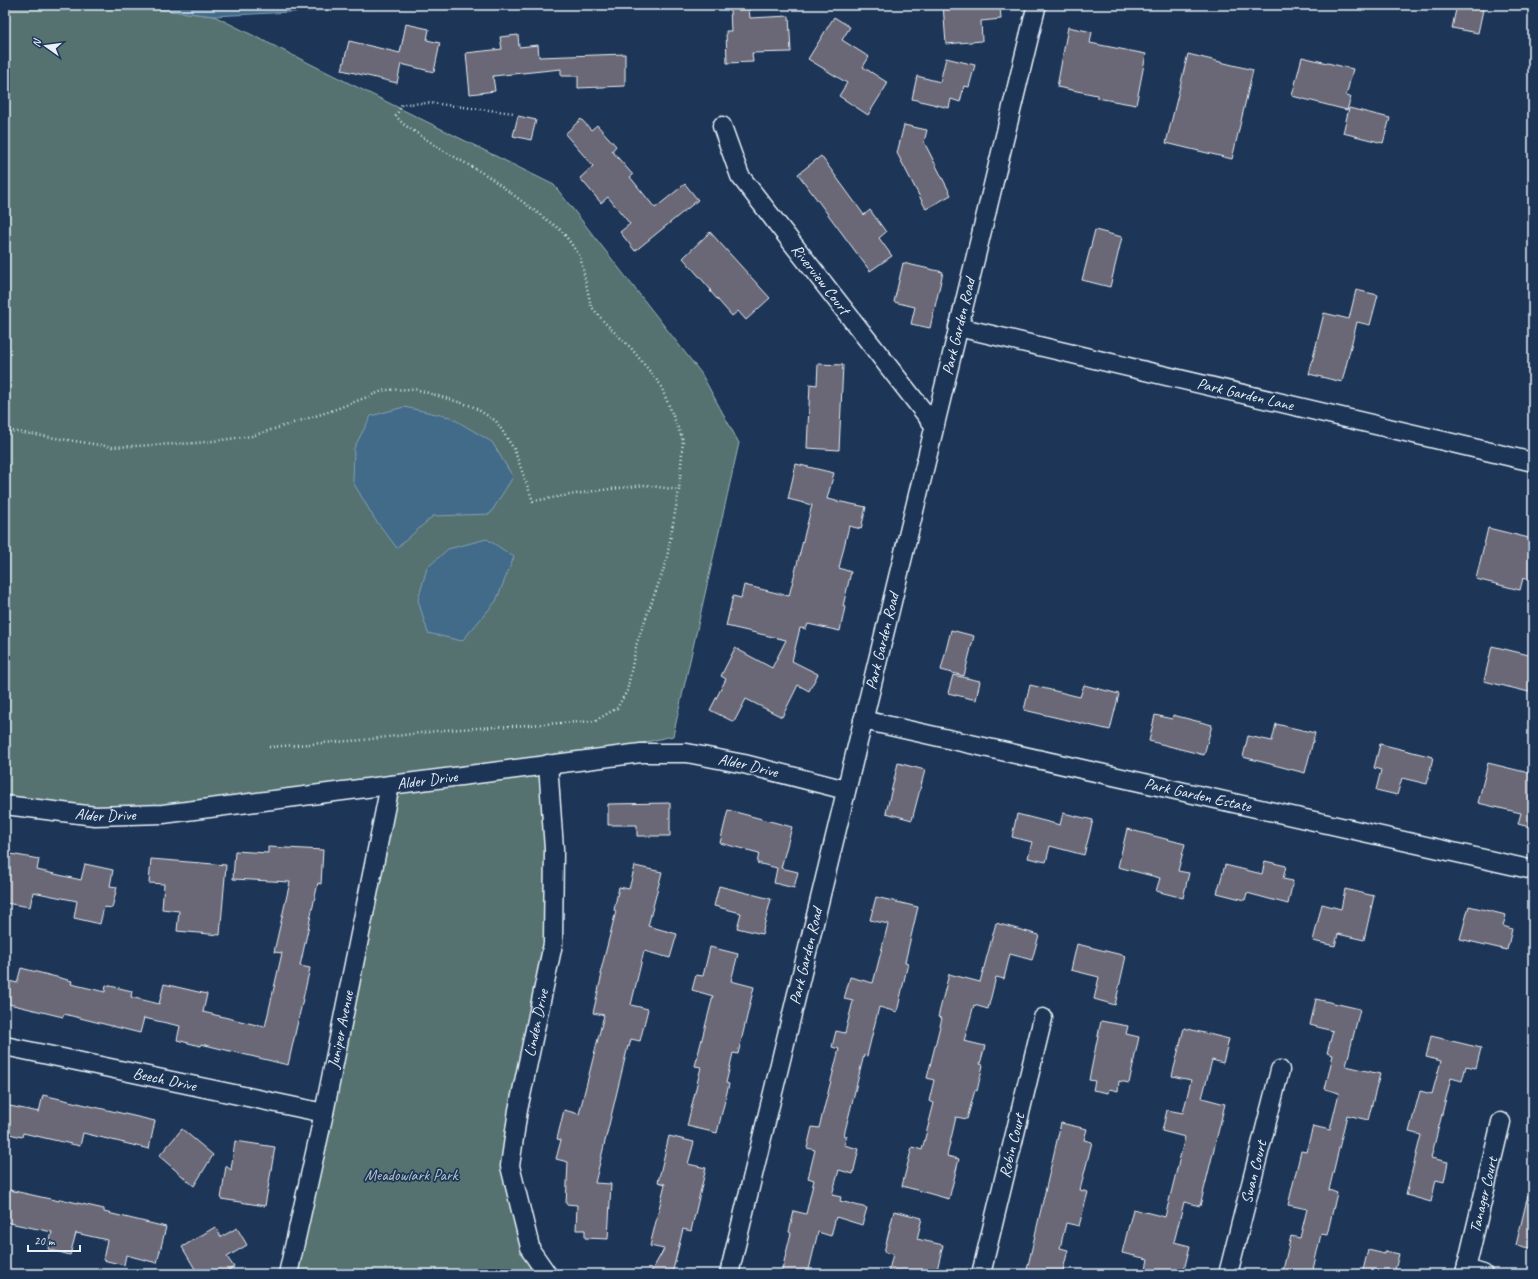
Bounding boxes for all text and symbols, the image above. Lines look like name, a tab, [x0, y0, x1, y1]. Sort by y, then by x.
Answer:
north arrow	[26, 26, 66, 66]
text: N	[29, 36, 44, 49]
street label: Riverview Court	[787, 240, 856, 321]
street label: Park Garden Road	[937, 273, 981, 377]
street label: Park Garden Lane	[1195, 373, 1297, 416]
street label: Park Garden Road	[861, 588, 904, 692]
street label: Alder Drive	[717, 749, 782, 783]
street label: Alder Drive	[396, 766, 460, 794]
street label: Park Garden Estate	[1142, 773, 1255, 817]
street label: Alder Drive	[74, 804, 138, 826]
street label: Park Garden Road	[785, 903, 828, 1007]
street label: Linden Drive	[519, 986, 554, 1059]
street label: Juniper Avenue	[323, 987, 359, 1071]
street label: Beech Drive	[131, 1063, 200, 1096]
street label: Robin Court	[995, 1110, 1030, 1180]
street label: Swan Court	[1236, 1137, 1272, 1206]
street label: Tanager Court	[1465, 1154, 1503, 1235]
park label: Meadowlark Park	[364, 1165, 459, 1185]
scale bar	[28, 1227, 80, 1253]
text: 20 m	[34, 1233, 56, 1249]

